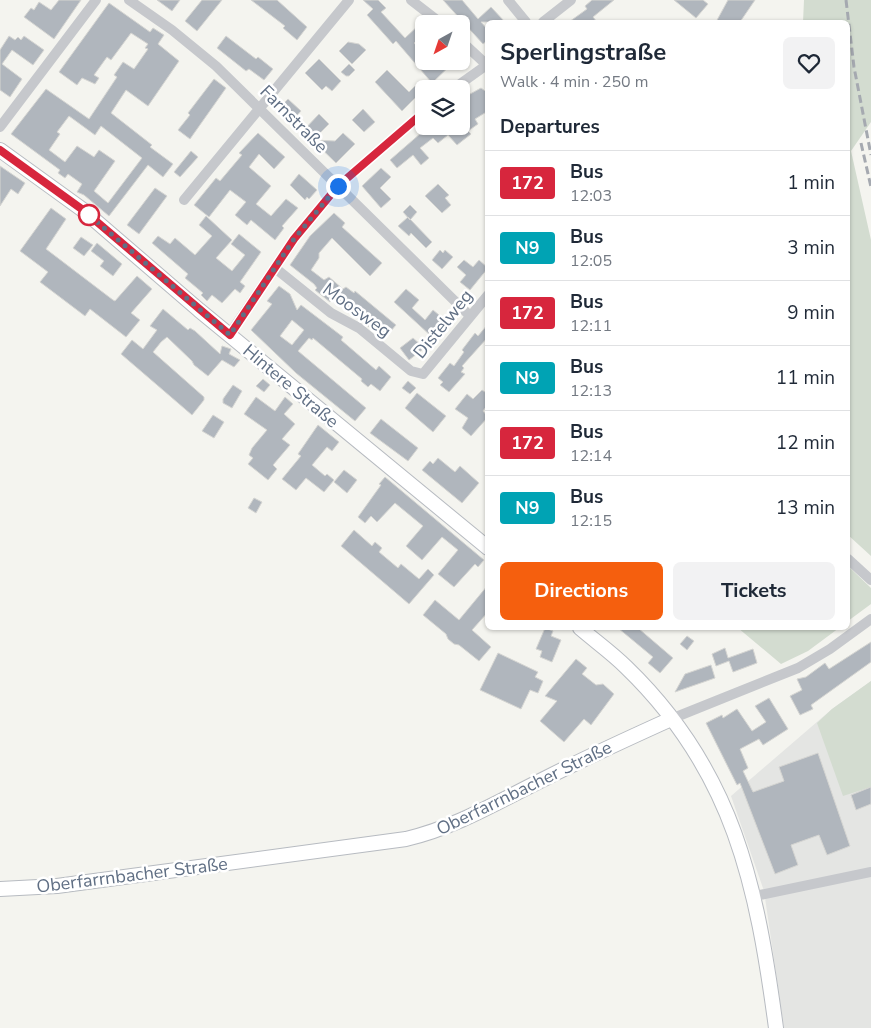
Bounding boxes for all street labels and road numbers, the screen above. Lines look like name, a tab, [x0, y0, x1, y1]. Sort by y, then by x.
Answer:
street label: Farnstraße	[255, 80, 333, 158]
street label: Moosweg	[318, 277, 396, 343]
street label: Distelweg	[408, 285, 478, 363]
street label: Hintere Straße	[238, 339, 344, 433]
street label: Oberfarrnbacher Straße	[432, 735, 616, 841]
street label: Oberfarrnbacher Straße	[35, 851, 229, 899]

